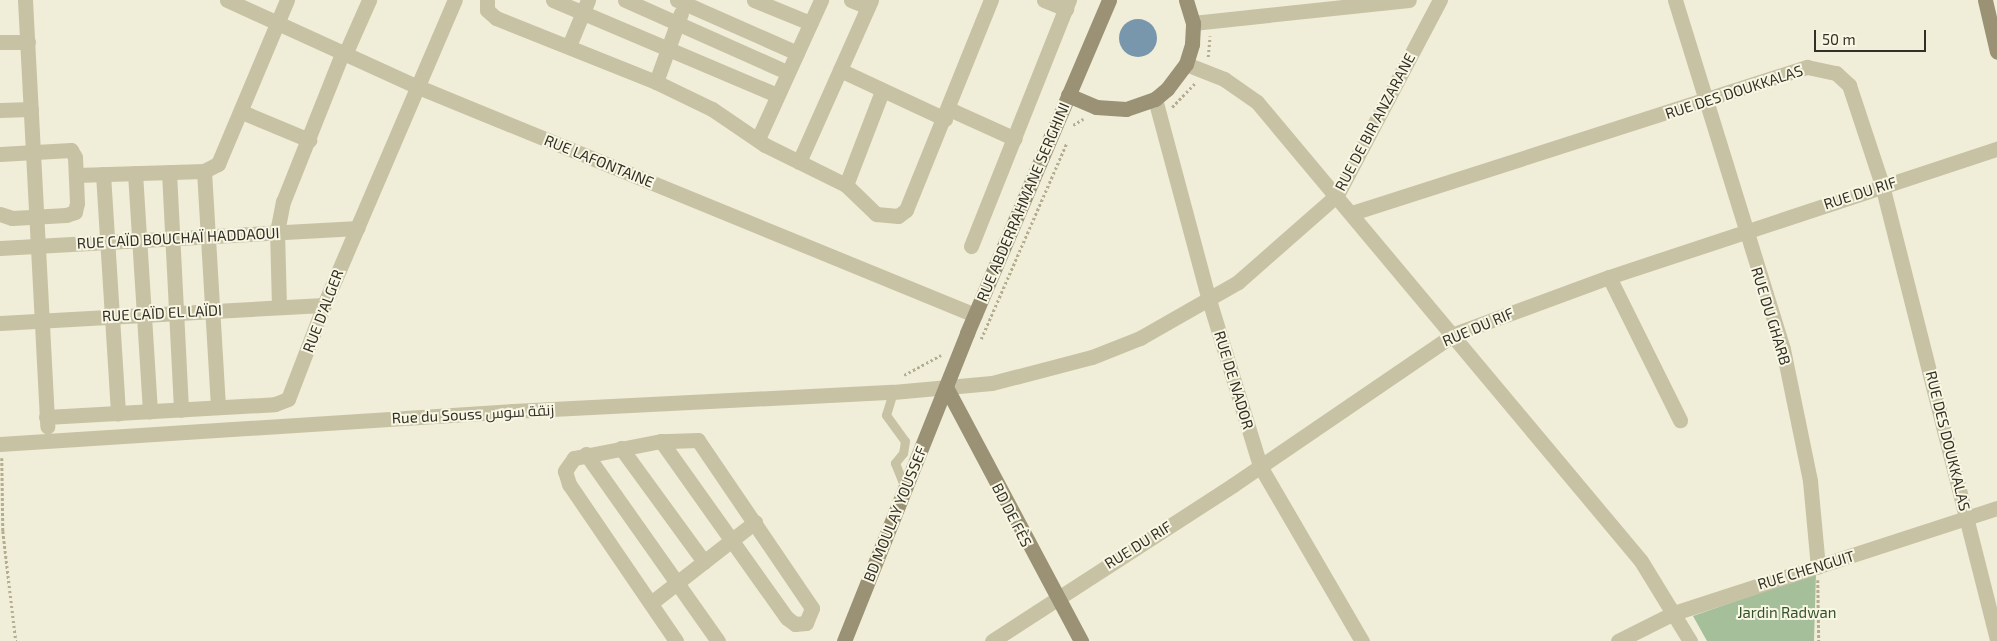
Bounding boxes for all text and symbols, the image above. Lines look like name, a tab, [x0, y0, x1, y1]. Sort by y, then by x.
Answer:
scale bar	[1817, 20, 1930, 52]
text: 50 m	[1822, 30, 1856, 48]
street label: RUE DE BIR ANZARANE	[1331, 50, 1419, 194]
street label: RUE DES DOUKKALAS	[1663, 61, 1805, 123]
street label: RUE ABDERRAHMANE SERGHINI	[973, 100, 1073, 304]
street label: RUE LAFONTAINE	[542, 131, 656, 191]
street label: RUE DU RIF	[1821, 173, 1899, 213]
street label: RUE CAÏD BOUCHAÏ HADDAOUI	[76, 224, 280, 252]
street label: RUE DU GHARB	[1748, 265, 1794, 367]
street label: RUE D'ALGER	[299, 267, 347, 355]
street label: RUE CAÏD EL LAÏDI	[101, 301, 223, 325]
street label: RUE DU RIF	[1440, 304, 1516, 350]
street label: RUE DE NADOR	[1211, 329, 1257, 431]
street label: RUE DES DOUKKALAS	[1922, 369, 1974, 513]
street label: Rue du Souss زنقة سوس	[391, 401, 555, 427]
street label: BD MOULAY YOUSSEF	[859, 443, 931, 585]
street label: BD DE FÈS	[988, 480, 1036, 550]
street label: RUE DU RIF	[1101, 517, 1175, 573]
street label: RUE CHENGUIT	[1755, 547, 1857, 593]
park label: Jardin Radwan	[1738, 604, 1836, 622]

